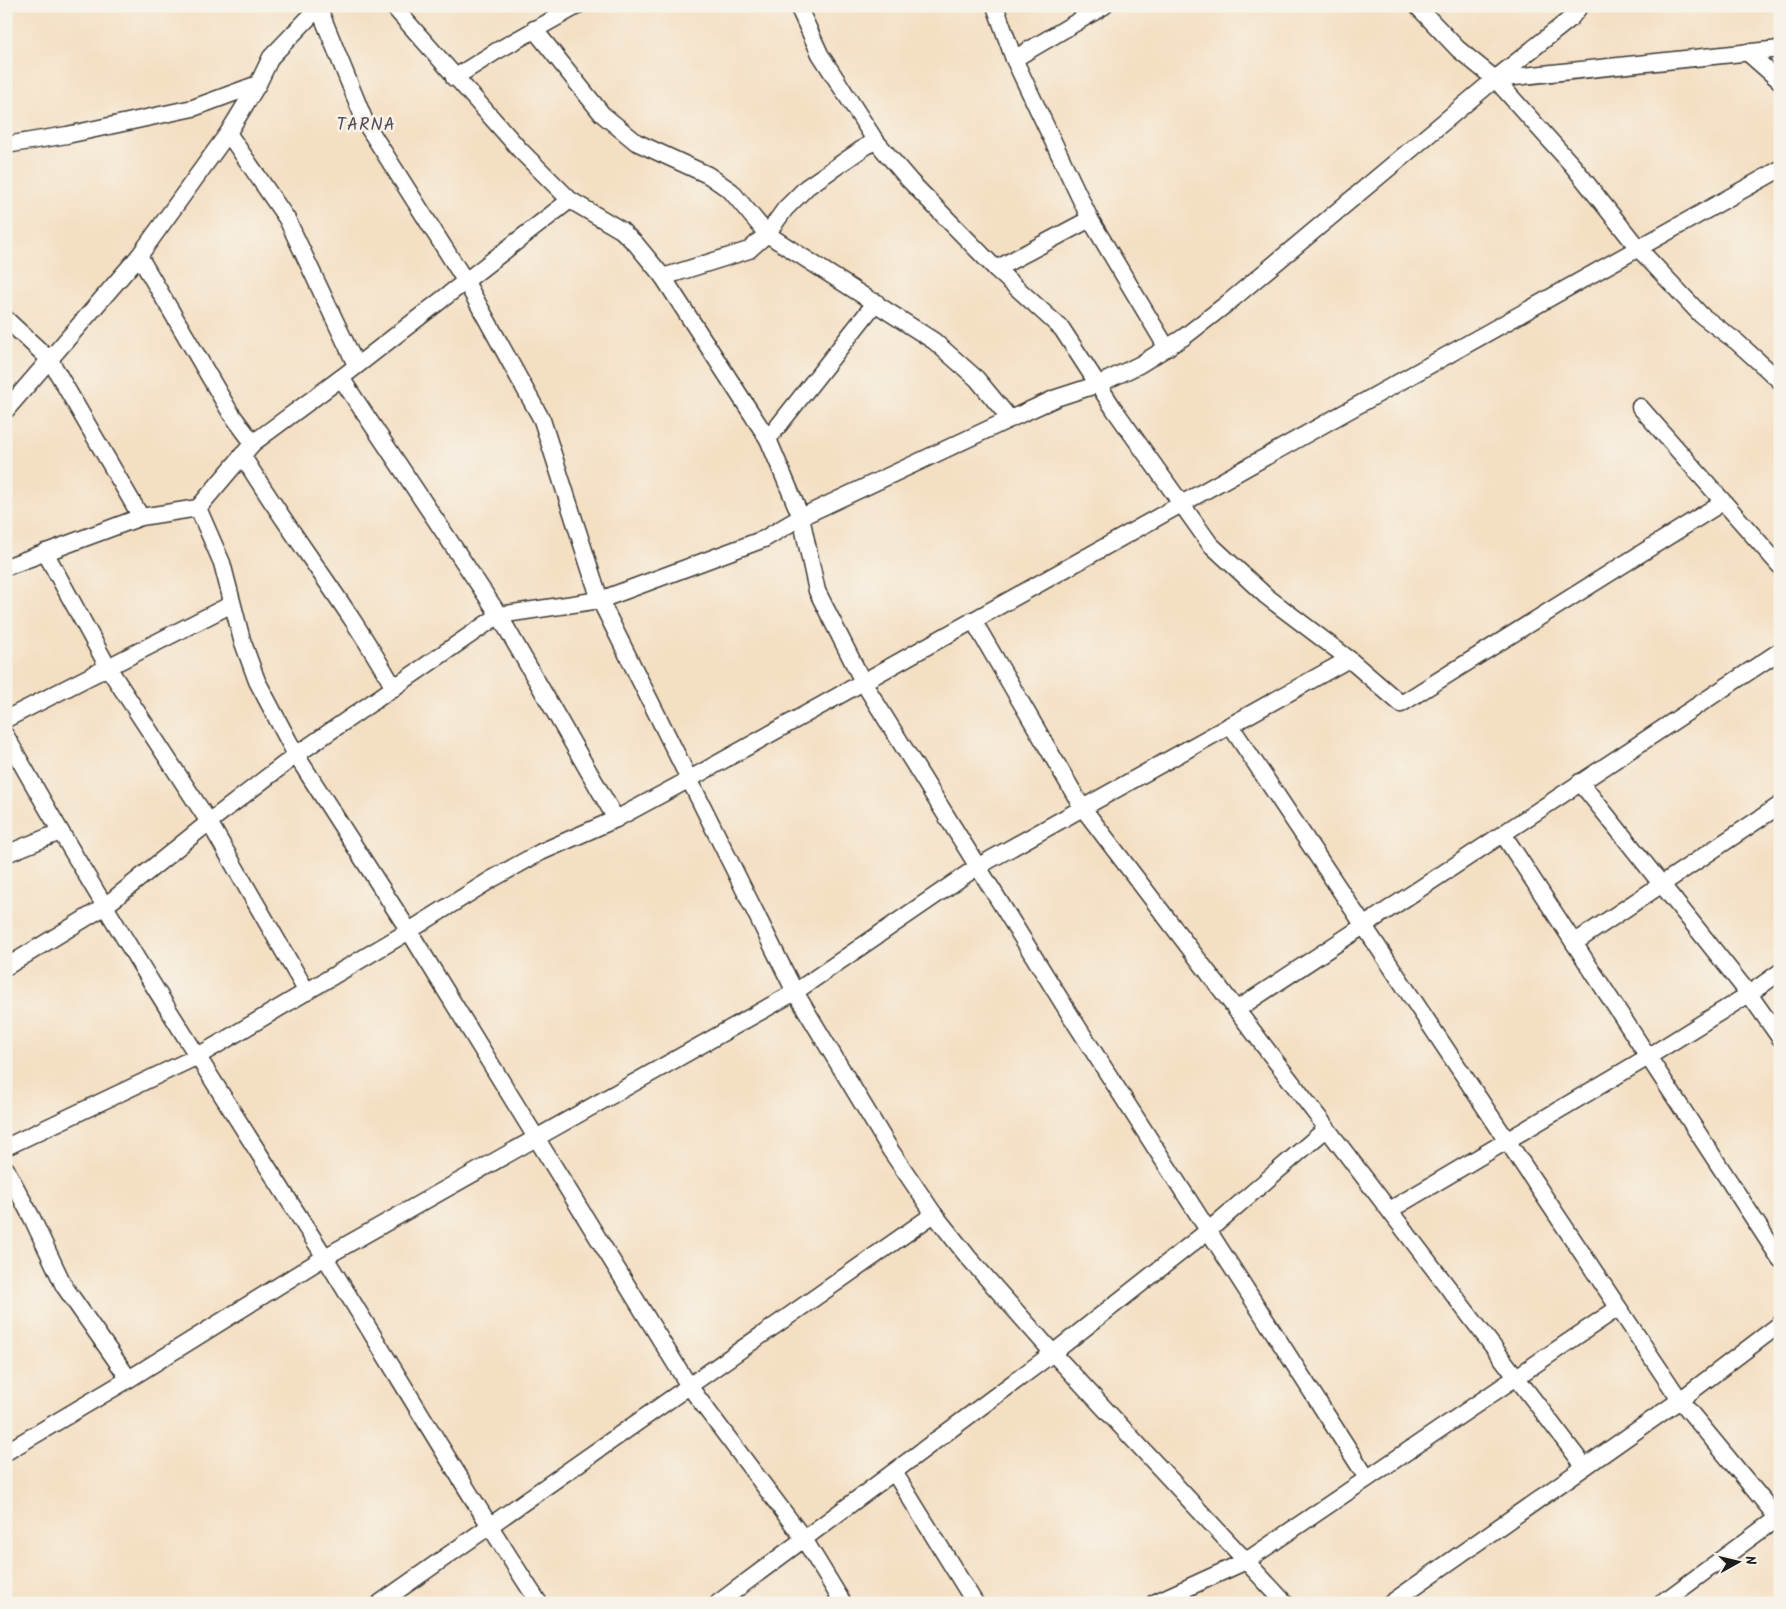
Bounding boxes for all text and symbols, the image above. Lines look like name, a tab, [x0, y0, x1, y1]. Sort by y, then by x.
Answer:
district label: TARNA	[336, 111, 396, 140]
north arrow	[1714, 1536, 1764, 1586]
text: N	[1738, 1554, 1761, 1566]

